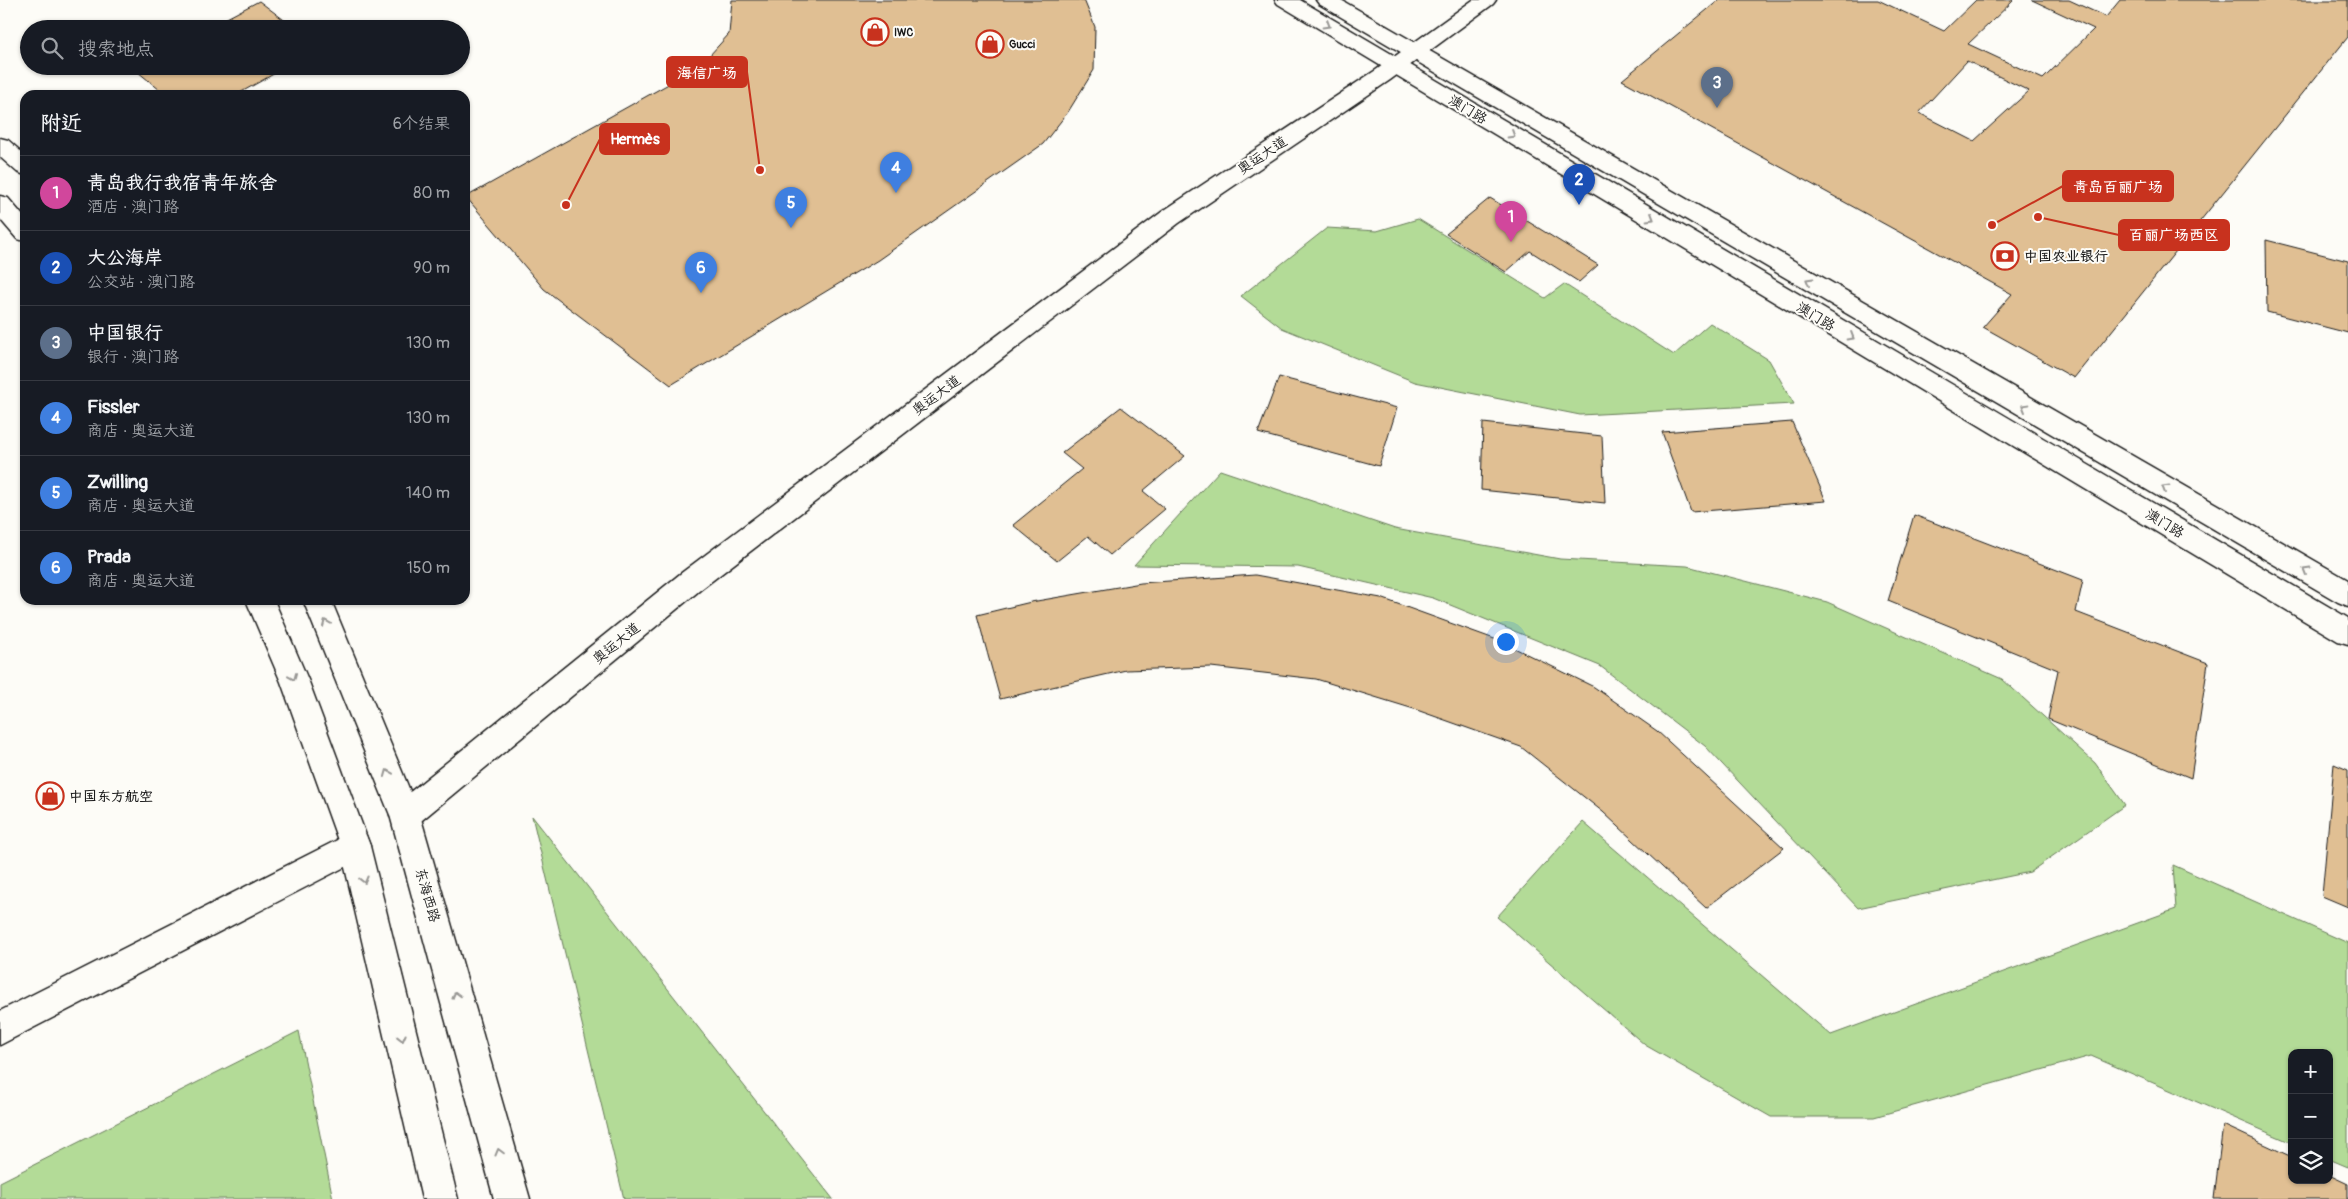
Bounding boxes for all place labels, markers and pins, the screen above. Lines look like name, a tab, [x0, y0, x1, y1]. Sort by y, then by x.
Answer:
shop icon: IWC	[860, 17, 890, 47]
place label: IWC	[894, 26, 913, 39]
shop icon: Gucci	[975, 29, 1005, 59]
place label: Gucci	[1009, 38, 1035, 51]
callout: 海信广场	[667, 57, 747, 87]
pin: 3	[1701, 67, 1733, 108]
callout: Hermès	[600, 124, 669, 154]
pin: 4	[880, 152, 912, 193]
pin: 2	[1563, 164, 1595, 205]
callout: 青岛百丽广场	[2063, 171, 2173, 201]
pin: 5	[775, 187, 807, 228]
pin: 1	[1495, 201, 1527, 242]
callout: 百丽广场西区	[2119, 220, 2229, 250]
bank icon: 中国农业银行	[1990, 241, 2020, 271]
place label: 中国农业银行	[2024, 248, 2108, 265]
pin: 6	[685, 252, 717, 293]
shop icon: 中国东方航空	[35, 781, 65, 811]
place label: 中国东方航空	[69, 788, 153, 805]

